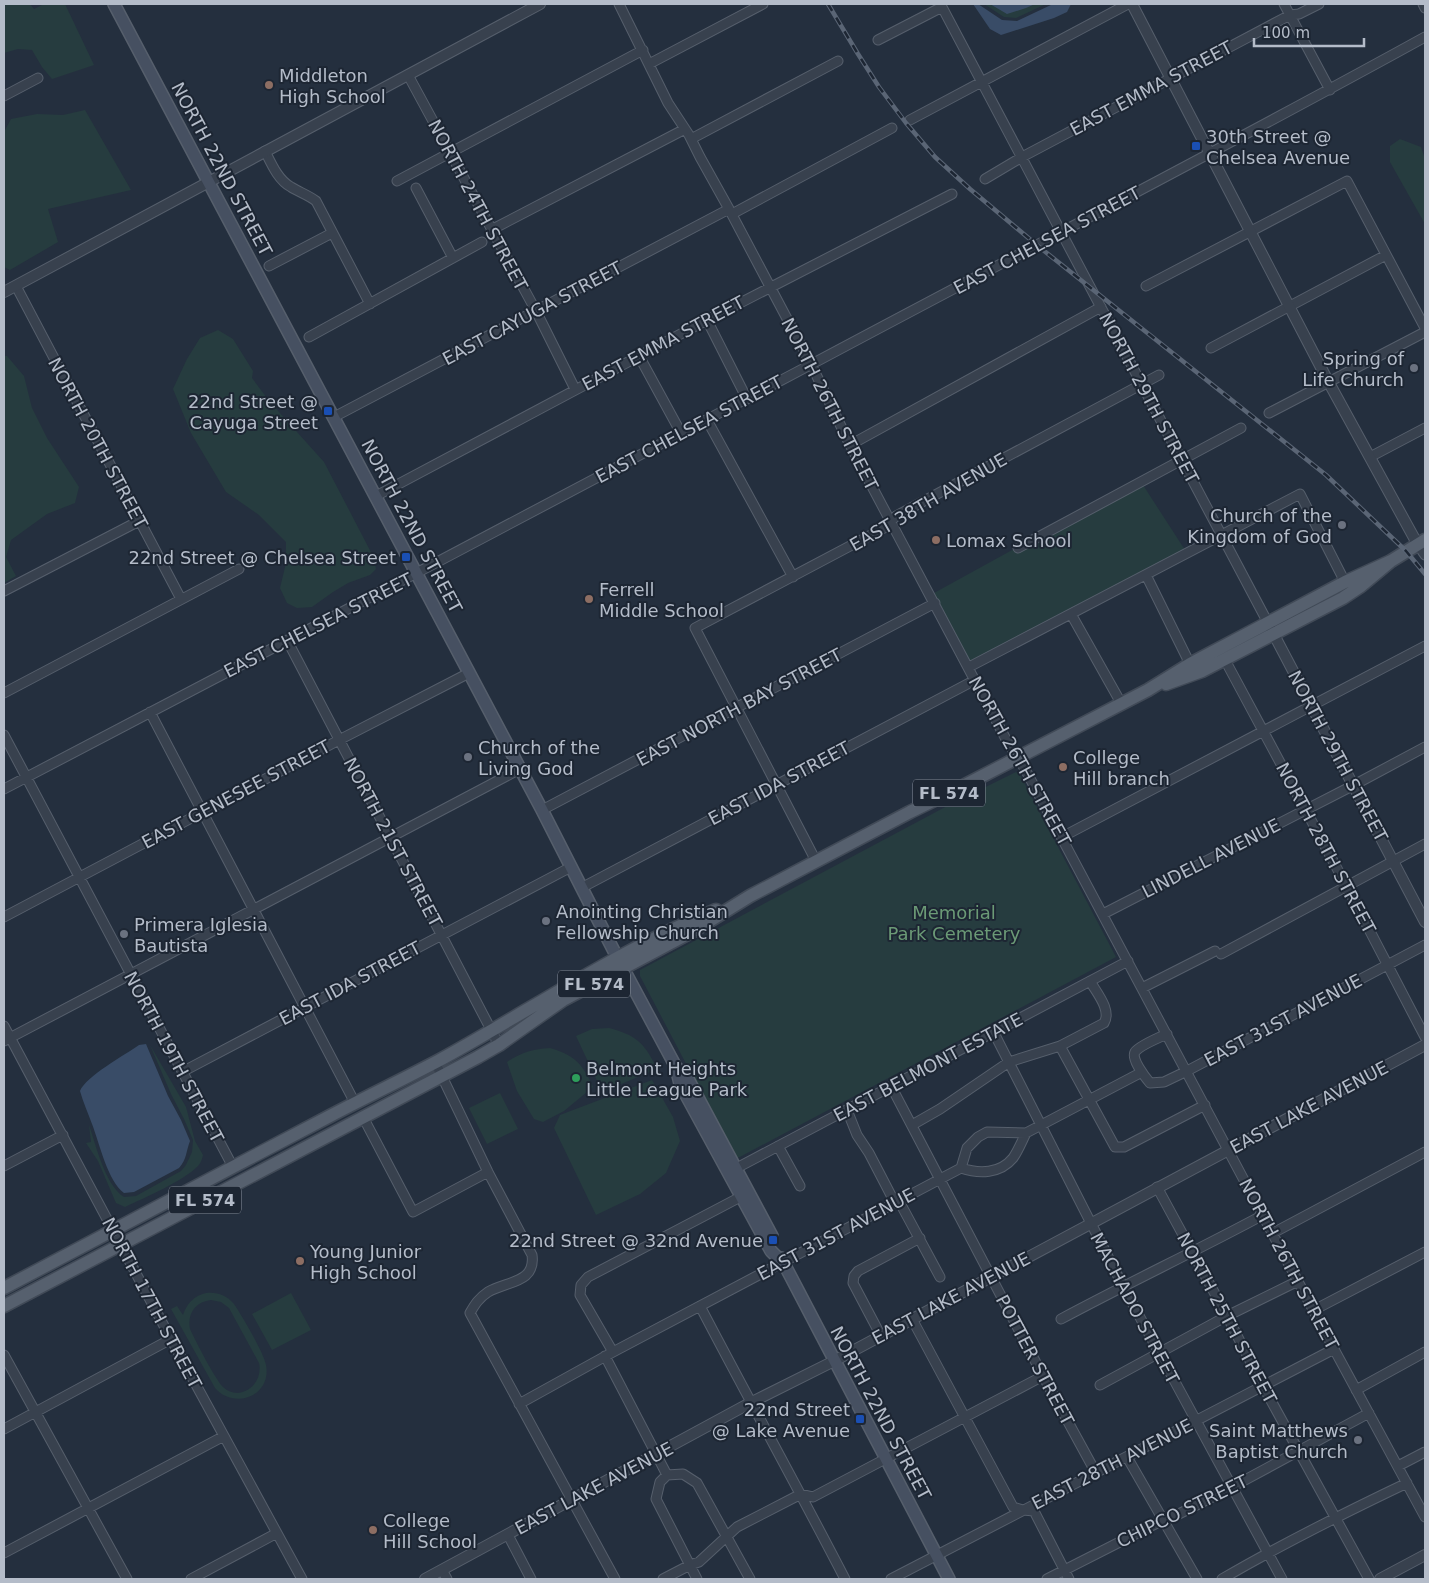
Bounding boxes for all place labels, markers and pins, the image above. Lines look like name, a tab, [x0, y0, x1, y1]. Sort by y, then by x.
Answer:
place label: Middleton High School	[279, 65, 386, 107]
marker: Middleton High School	[263, 79, 275, 91]
place label: 30th Street @ Chelsea Avenue	[1206, 126, 1350, 168]
marker: 30th Street @ Chelsea Avenue	[1190, 140, 1202, 152]
place label: Spring of Life Church	[1302, 348, 1405, 390]
marker: Spring of Life Church	[1408, 362, 1420, 374]
place label: 22nd Street @ Cayuga Street	[188, 391, 318, 433]
marker: 22nd Street @ Cayuga Street	[322, 405, 334, 417]
place label: Church of the Kingdom of God	[1187, 505, 1332, 547]
marker: Church of the Kingdom of God	[1336, 519, 1348, 531]
place label: Lomax School	[946, 530, 1071, 551]
marker: Lomax School	[930, 534, 942, 546]
place label: 22nd Street @ Chelsea Street	[128, 547, 396, 568]
marker: 22nd Street @ Chelsea Street	[400, 551, 412, 563]
place label: Ferrell Middle School	[599, 579, 724, 621]
marker: Ferrell Middle School	[583, 593, 595, 605]
place label: Church of the Living God	[478, 737, 600, 779]
place label: College Hill branch	[1073, 747, 1170, 789]
marker: Church of the Living God	[462, 751, 474, 763]
marker: College Hill branch	[1057, 761, 1069, 773]
place label: Anointing Christian Fellowship Church	[556, 901, 728, 943]
place label: Primera Iglesia Bautista	[134, 914, 268, 956]
marker: Anointing Christian Fellowship Church	[540, 915, 552, 927]
marker: Primera Iglesia Bautista	[118, 928, 130, 940]
place label: Belmont Heights Little League Park	[586, 1058, 748, 1100]
marker: Belmont Heights Little League Park	[570, 1072, 582, 1084]
place label: 22nd Street @ 32nd Avenue	[509, 1230, 763, 1251]
marker: 22nd Street @ 32nd Avenue	[767, 1234, 779, 1246]
place label: Young Junior High School	[309, 1241, 422, 1283]
marker: Young Junior High School	[294, 1255, 306, 1267]
place label: 22nd Street @ Lake Avenue	[712, 1399, 850, 1441]
marker: 22nd Street @ Lake Avenue	[854, 1413, 866, 1425]
place label: Saint Matthews Baptist Church	[1209, 1420, 1348, 1462]
marker: Saint Matthews Baptist Church	[1352, 1434, 1364, 1446]
place label: College Hill School	[383, 1510, 477, 1552]
marker: College Hill School	[367, 1524, 379, 1536]

